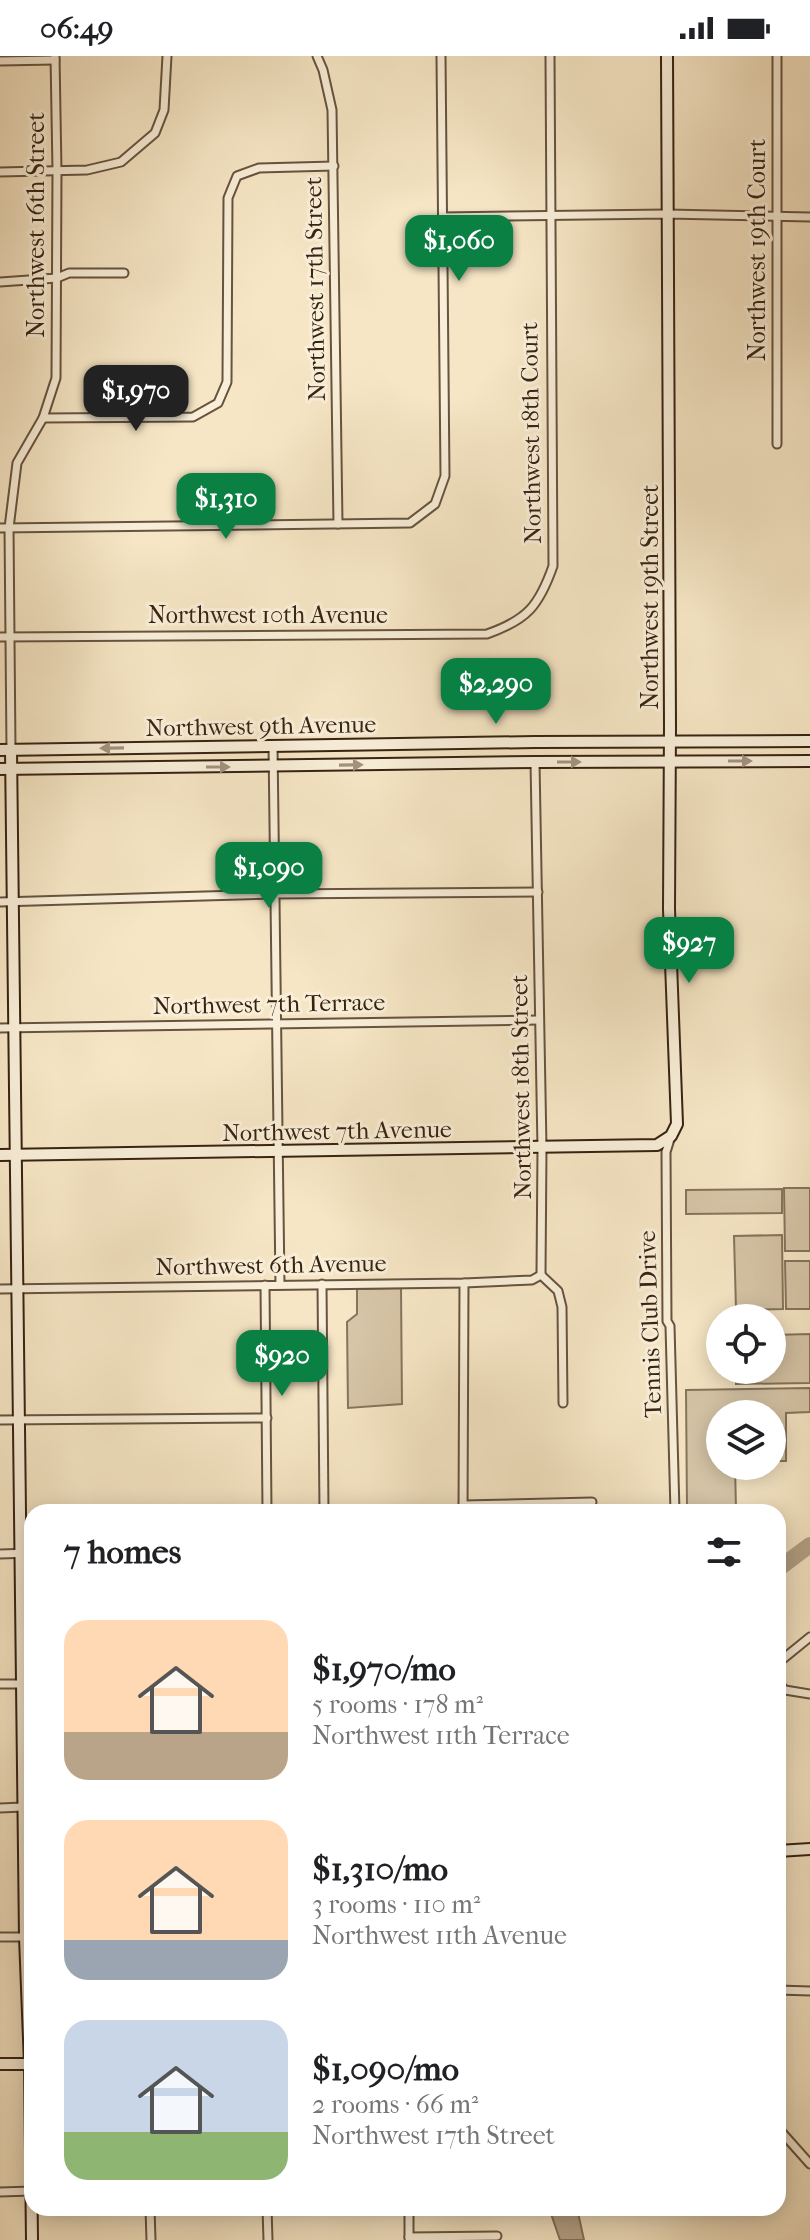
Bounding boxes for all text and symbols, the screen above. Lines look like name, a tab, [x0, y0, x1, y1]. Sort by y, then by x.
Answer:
text: 06:49	[40, 11, 114, 46]
street label: Northwest 16th Street	[22, 112, 50, 338]
street label: Northwest 19th Court	[743, 138, 771, 361]
street label: Northwest 17th Street	[299, 176, 331, 401]
pin: $1,060	[394, 215, 524, 283]
text: $1,060	[423, 225, 495, 256]
street label: Northwest 18th Court	[515, 321, 547, 544]
pin: $1,970	[71, 365, 201, 433]
text: $1,970	[102, 375, 170, 406]
pin: $1,310	[161, 473, 291, 541]
text: $1,310	[195, 483, 257, 514]
street label: Northwest 19th Street	[636, 484, 664, 710]
street label: Northwest 10th Avenue	[148, 601, 388, 629]
pin: $2,290	[431, 658, 561, 726]
text: $2,290	[459, 668, 533, 699]
street label: Northwest 9th Avenue	[145, 710, 377, 742]
one-way arrow	[99, 742, 124, 755]
one-way arrow	[728, 755, 753, 767]
one-way arrow	[557, 756, 582, 768]
one-way arrow	[339, 759, 364, 772]
one-way arrow	[206, 761, 231, 774]
pin: $1,090	[204, 842, 334, 910]
text: $1,090	[233, 852, 305, 883]
pin: $927	[642, 917, 736, 985]
text: $927	[662, 927, 716, 958]
street label: Northwest 18th Street	[505, 974, 537, 1200]
street label: Northwest 7th Terrace	[153, 988, 385, 1020]
street label: Northwest 7th Avenue	[222, 1115, 452, 1147]
street label: Tennis Club Drive	[633, 1230, 667, 1418]
street label: Northwest 6th Avenue	[155, 1249, 387, 1281]
map controls	[706, 1304, 786, 1480]
button: locate	[706, 1304, 786, 1384]
pin: $920	[235, 1330, 329, 1398]
text: $920	[254, 1340, 310, 1371]
button: layers	[706, 1400, 786, 1480]
icon: filters	[702, 1530, 746, 1574]
text: 7 homes	[64, 1532, 181, 1572]
text: $1,970/mo	[312, 1649, 456, 1689]
icon: home	[128, 1652, 224, 1748]
text: 5 rooms · 178 m²	[312, 1689, 483, 1720]
text: Northwest 11th Terrace	[312, 1720, 570, 1751]
text: $1,310/mo	[312, 1849, 448, 1889]
icon: home	[128, 1852, 224, 1948]
text: 3 rooms · 110 m²	[312, 1889, 480, 1920]
text: Northwest 11th Avenue	[312, 1920, 567, 1951]
text: $1,090/mo	[312, 2049, 459, 2089]
icon: home	[128, 2052, 224, 2148]
text: 2 rooms · 66 m²	[312, 2089, 478, 2120]
text: Northwest 17th Street	[312, 2120, 555, 2151]

